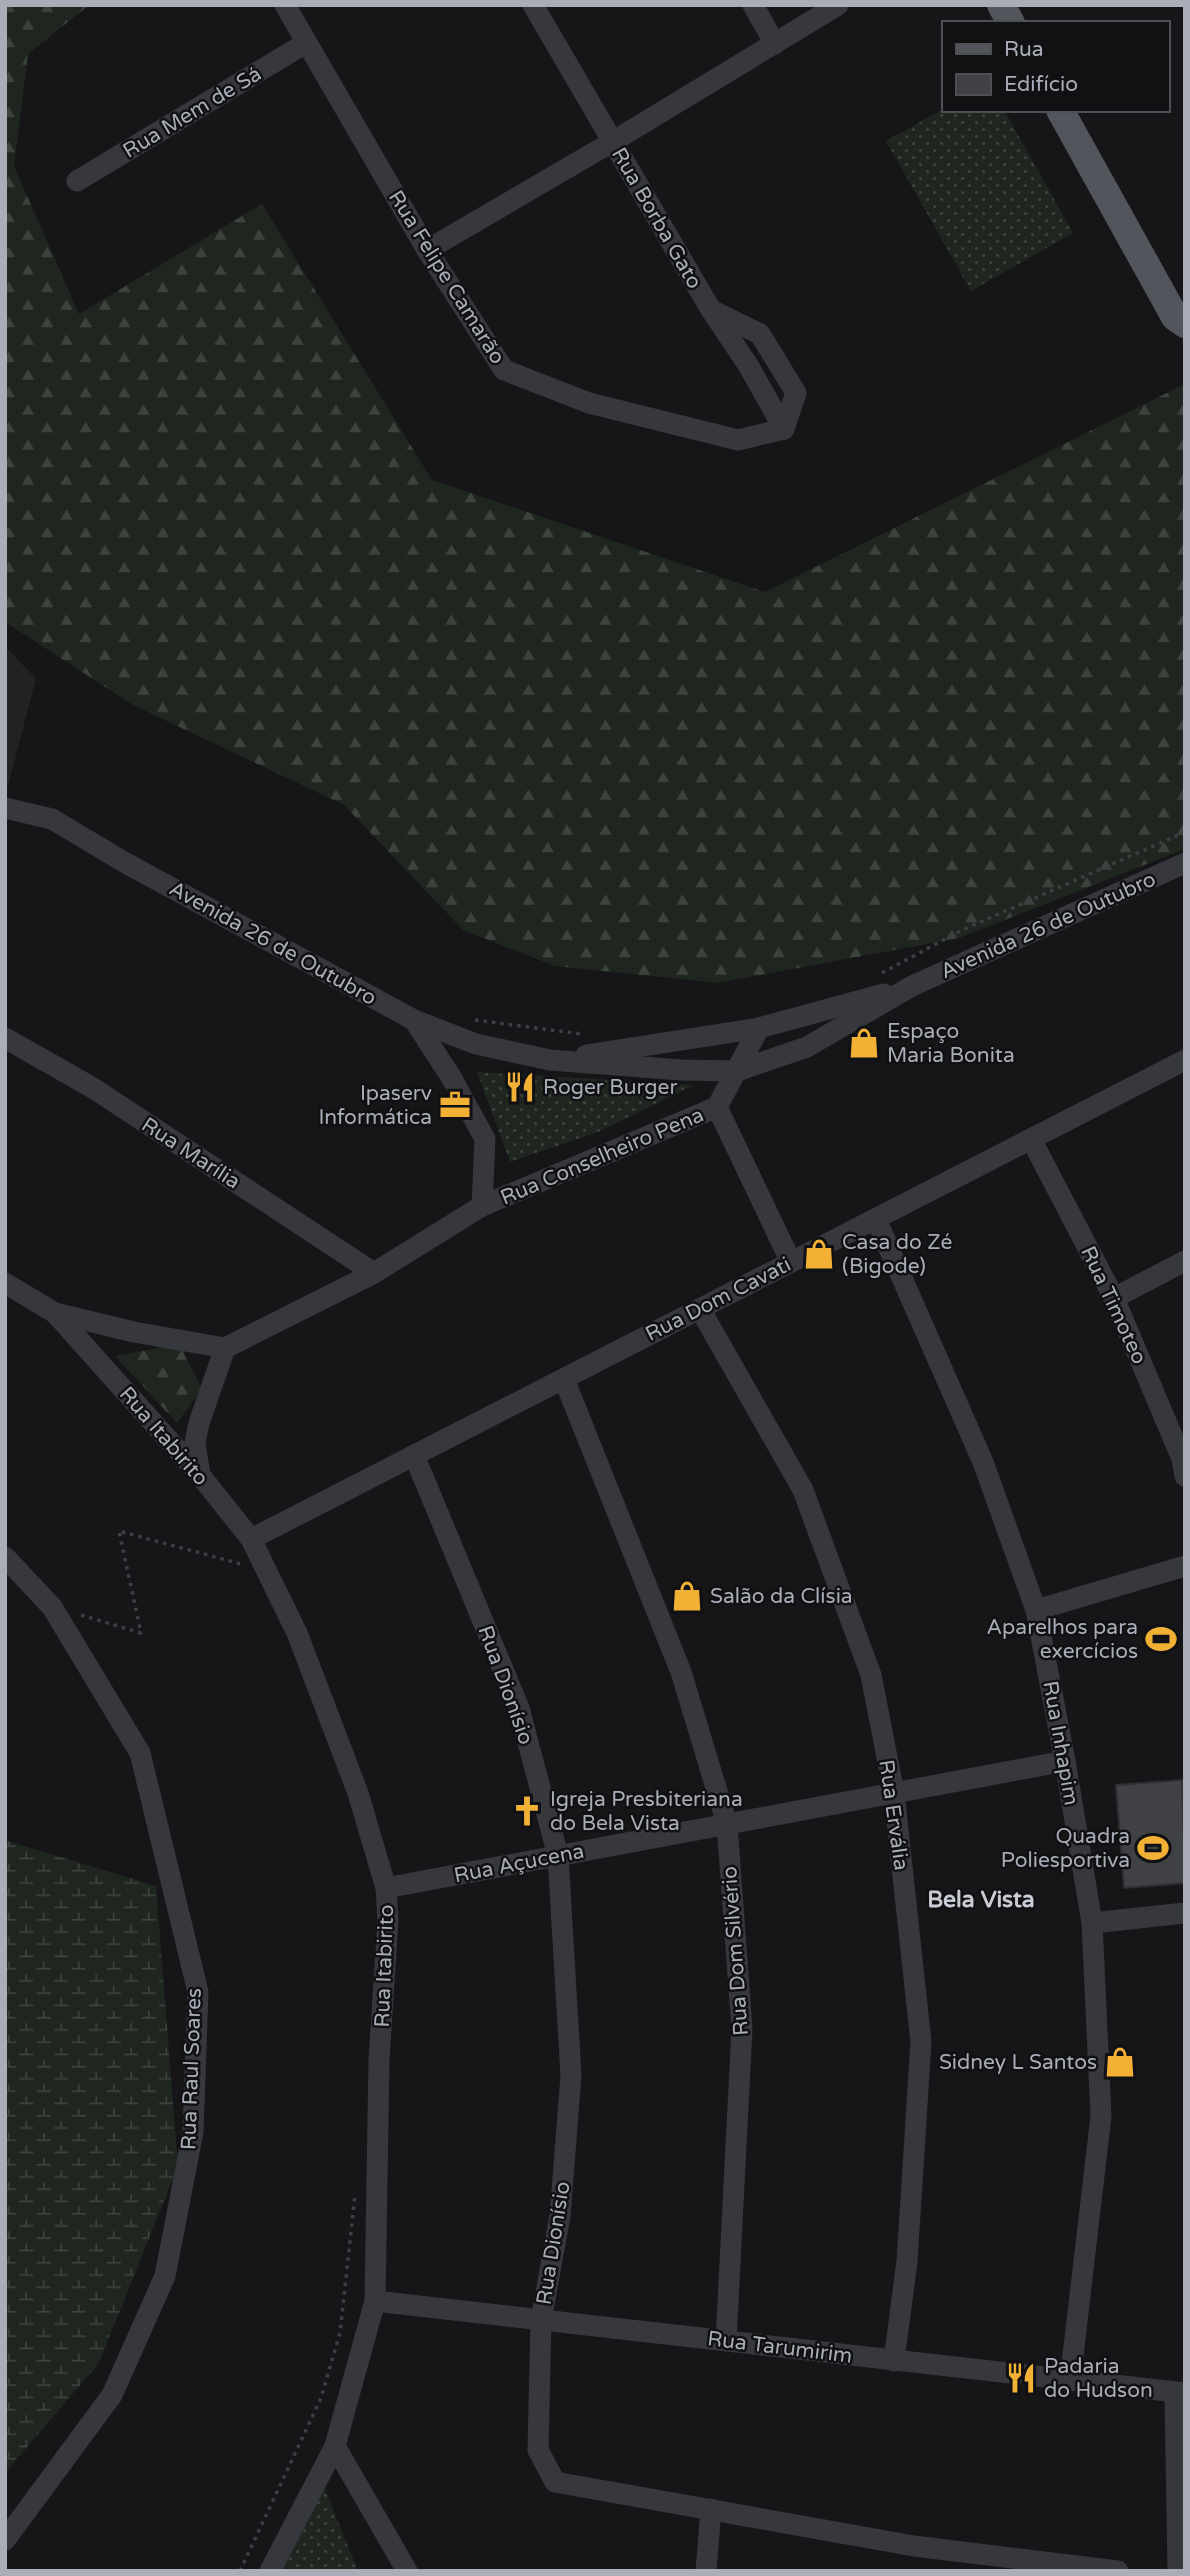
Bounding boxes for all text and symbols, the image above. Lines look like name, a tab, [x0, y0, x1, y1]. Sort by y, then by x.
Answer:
legend	[942, 21, 1169, 112]
text: Rua	[1004, 37, 1044, 62]
street label: Rua Mem de Sá	[119, 61, 266, 164]
text: Edifício	[1004, 72, 1078, 97]
street label: Rua Borba Gato	[606, 143, 707, 293]
street label: Rua Felipe Camarão	[383, 186, 510, 369]
street label: Avenida 26 de Outubro	[937, 867, 1160, 984]
street label: Avenida 26 de Outubro	[165, 876, 381, 1011]
place label: Espaço Maria Bonita	[887, 1019, 1015, 1068]
shop icon: Espaço Maria Bonita	[847, 1026, 881, 1060]
restaurant icon: Roger Burger	[503, 1070, 537, 1104]
place label: Roger Burger	[543, 1075, 677, 1100]
place label: Ipaserv Informática	[318, 1081, 432, 1130]
office icon: Ipaserv Informática	[438, 1088, 472, 1122]
street label: Rua Conselheiro Pena	[497, 1102, 707, 1211]
street label: Rua Marília	[137, 1112, 245, 1195]
place label: Casa do Zé (Bigode)	[842, 1230, 953, 1279]
shop icon: Casa do Zé (Bigode)	[802, 1237, 836, 1271]
street label: Rua Timoteo	[1075, 1242, 1152, 1368]
street label: Rua Dom Cavati	[641, 1252, 795, 1347]
street label: Rua Itabirito	[114, 1382, 213, 1491]
shop icon: Salão da Clísia	[670, 1579, 704, 1613]
place label: Salão da Clísia	[710, 1584, 853, 1609]
place label: Aparelhos para exercícios	[987, 1615, 1138, 1664]
street label: Rua Dionísio	[472, 1622, 539, 1748]
sports icon: Aparelhos para exercícios	[1144, 1622, 1178, 1656]
street label: Rua Inhapim	[1037, 1679, 1084, 1807]
street label: Rua Ervália	[873, 1758, 914, 1872]
place label: Igreja Presbiteriana do Bela Vista	[550, 1787, 743, 1836]
church icon: Igreja Presbiteriana do Bela Vista	[510, 1794, 544, 1828]
place label: Quadra Poliesportiva	[1001, 1824, 1130, 1873]
sports icon: Quadra Poliesportiva	[1136, 1831, 1170, 1865]
street label: Rua Açucena	[452, 1839, 586, 1888]
street label: Rua Dom Silvério	[717, 1865, 754, 2037]
district label: Bela Vista	[927, 1886, 1035, 1914]
street label: Rua Itabirito	[370, 1904, 399, 2028]
street label: Rua Raul Soares	[176, 1987, 207, 2151]
shop icon: Sidney L Santos	[1103, 2045, 1137, 2079]
place label: Sidney L Santos	[939, 2050, 1097, 2075]
street label: Rua Dionísio	[531, 2180, 576, 2307]
street label: Rua Tarumirim	[706, 2326, 854, 2369]
place label: Padaria do Hudson	[1044, 2354, 1153, 2403]
restaurant icon: Padaria do Hudson	[1004, 2361, 1038, 2395]

